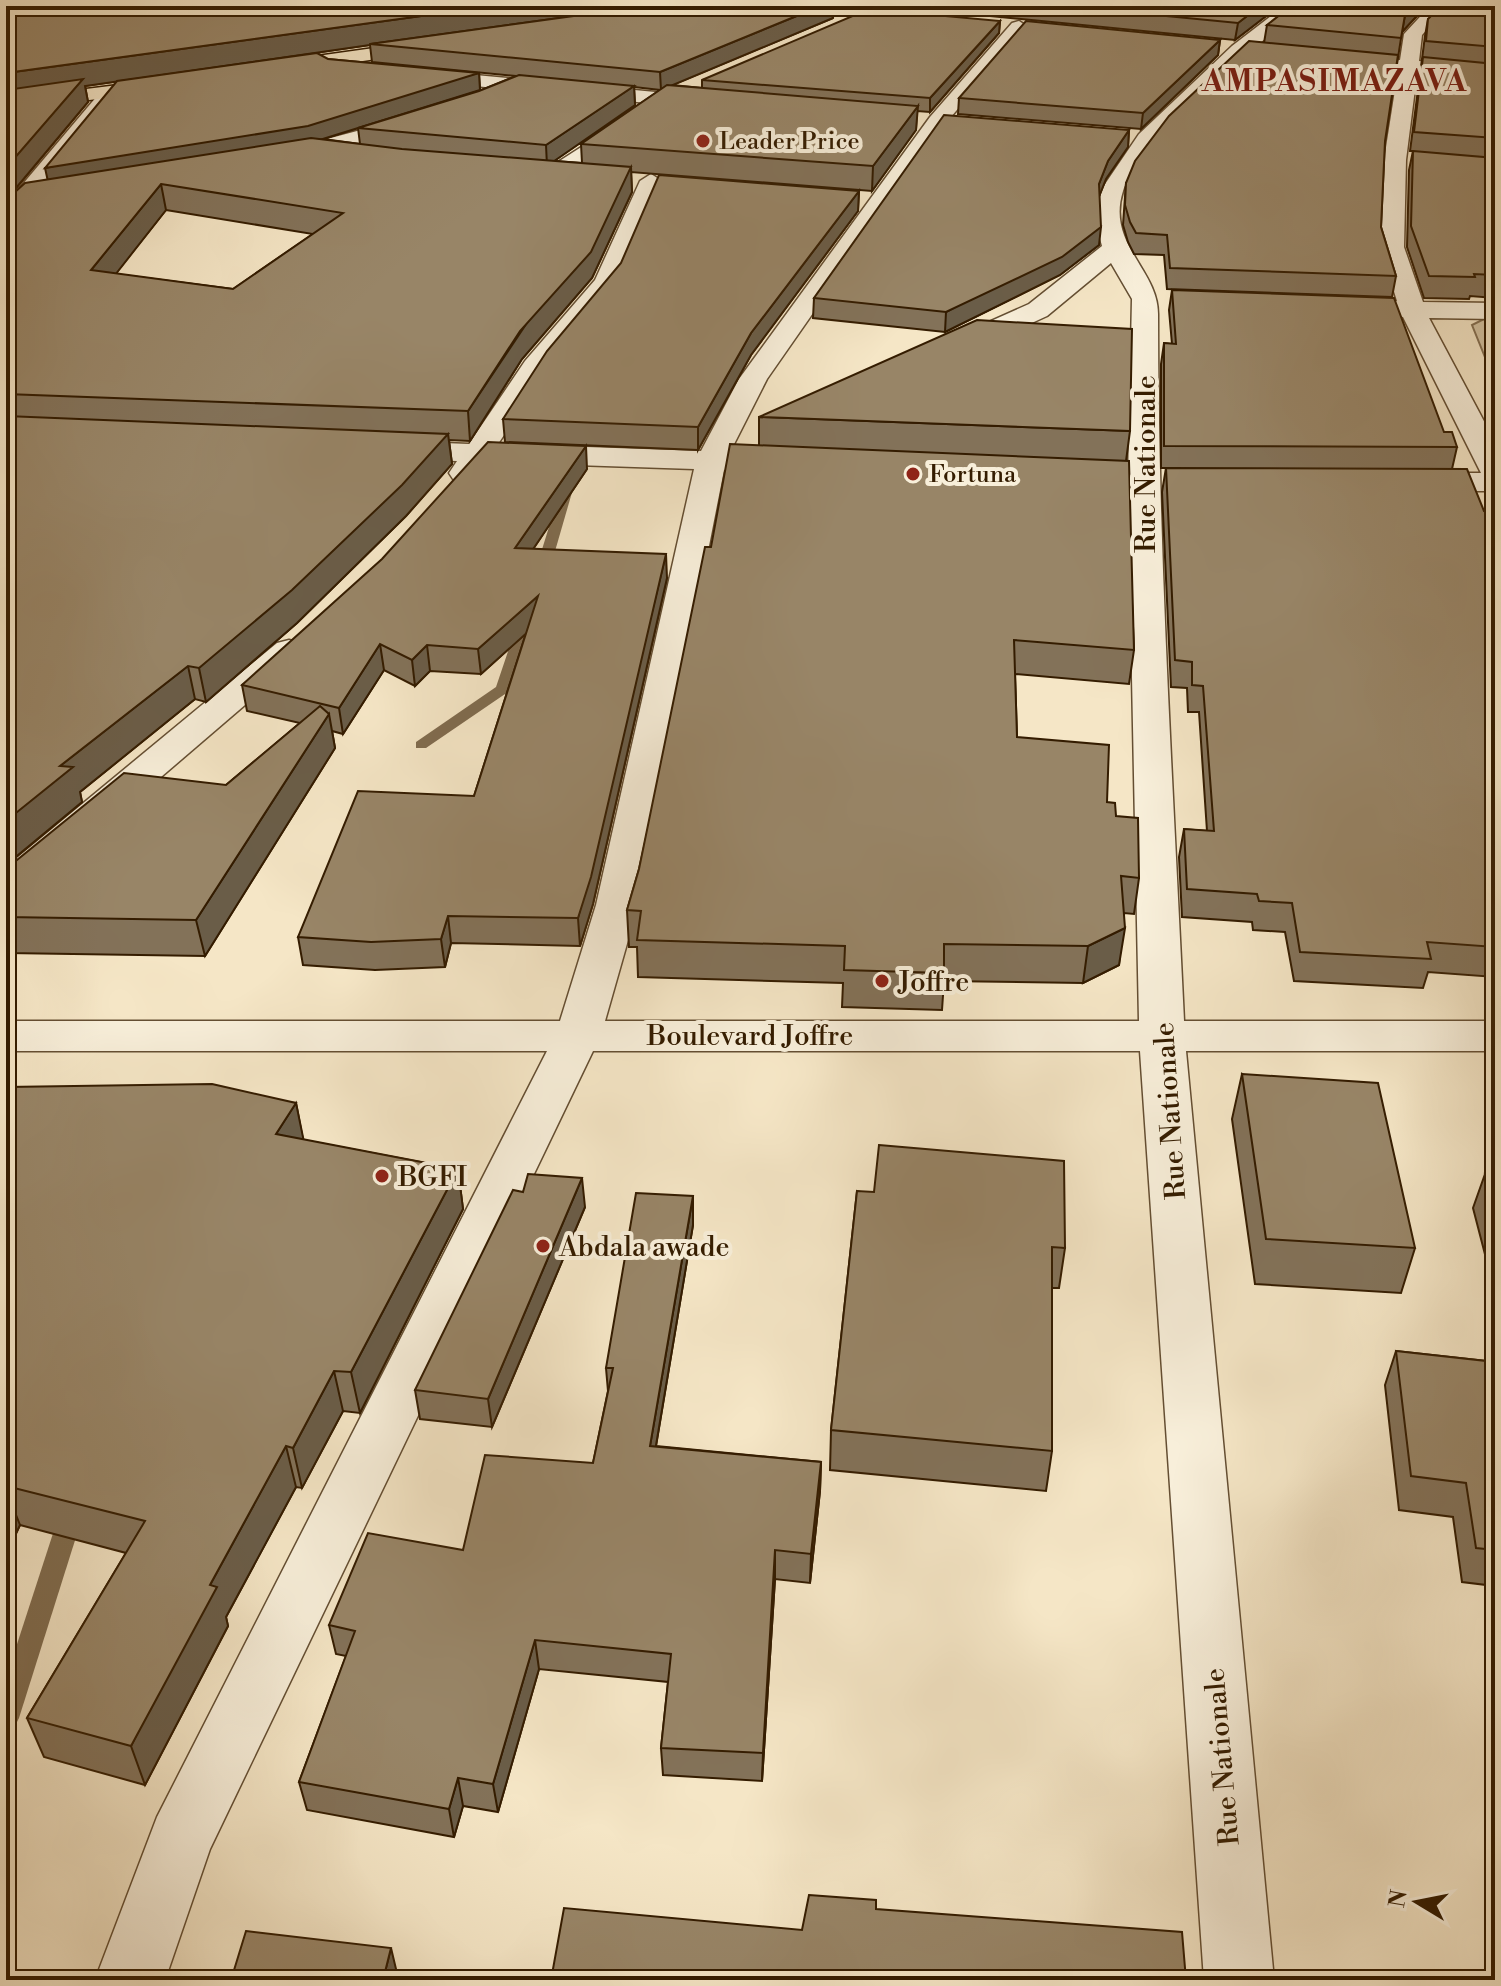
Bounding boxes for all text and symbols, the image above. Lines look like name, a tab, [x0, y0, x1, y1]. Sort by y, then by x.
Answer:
district label: AMPASIMAZAVA	[1201, 63, 1468, 101]
place label: Leader Price	[719, 127, 860, 157]
marker: Leader Price	[694, 132, 712, 150]
street label: Rue Nationale	[1129, 375, 1164, 553]
place label: Fortuna	[929, 460, 1017, 490]
marker: Fortuna	[904, 465, 922, 483]
place label: Joffre	[897, 965, 969, 1000]
marker: Joffre	[873, 972, 891, 990]
street label: Boulevard Joffre	[646, 1019, 853, 1054]
street label: Rue Nationale	[1147, 1021, 1194, 1201]
place label: BGFI	[397, 1160, 467, 1195]
marker: BGFI	[373, 1167, 391, 1185]
place label: Abdala awade	[558, 1230, 730, 1265]
marker: Abdala awade	[534, 1237, 552, 1255]
street label: Rue Nationale	[1197, 1667, 1248, 1847]
north arrow	[1377, 1862, 1457, 1942]
text: N	[1384, 1887, 1414, 1910]

